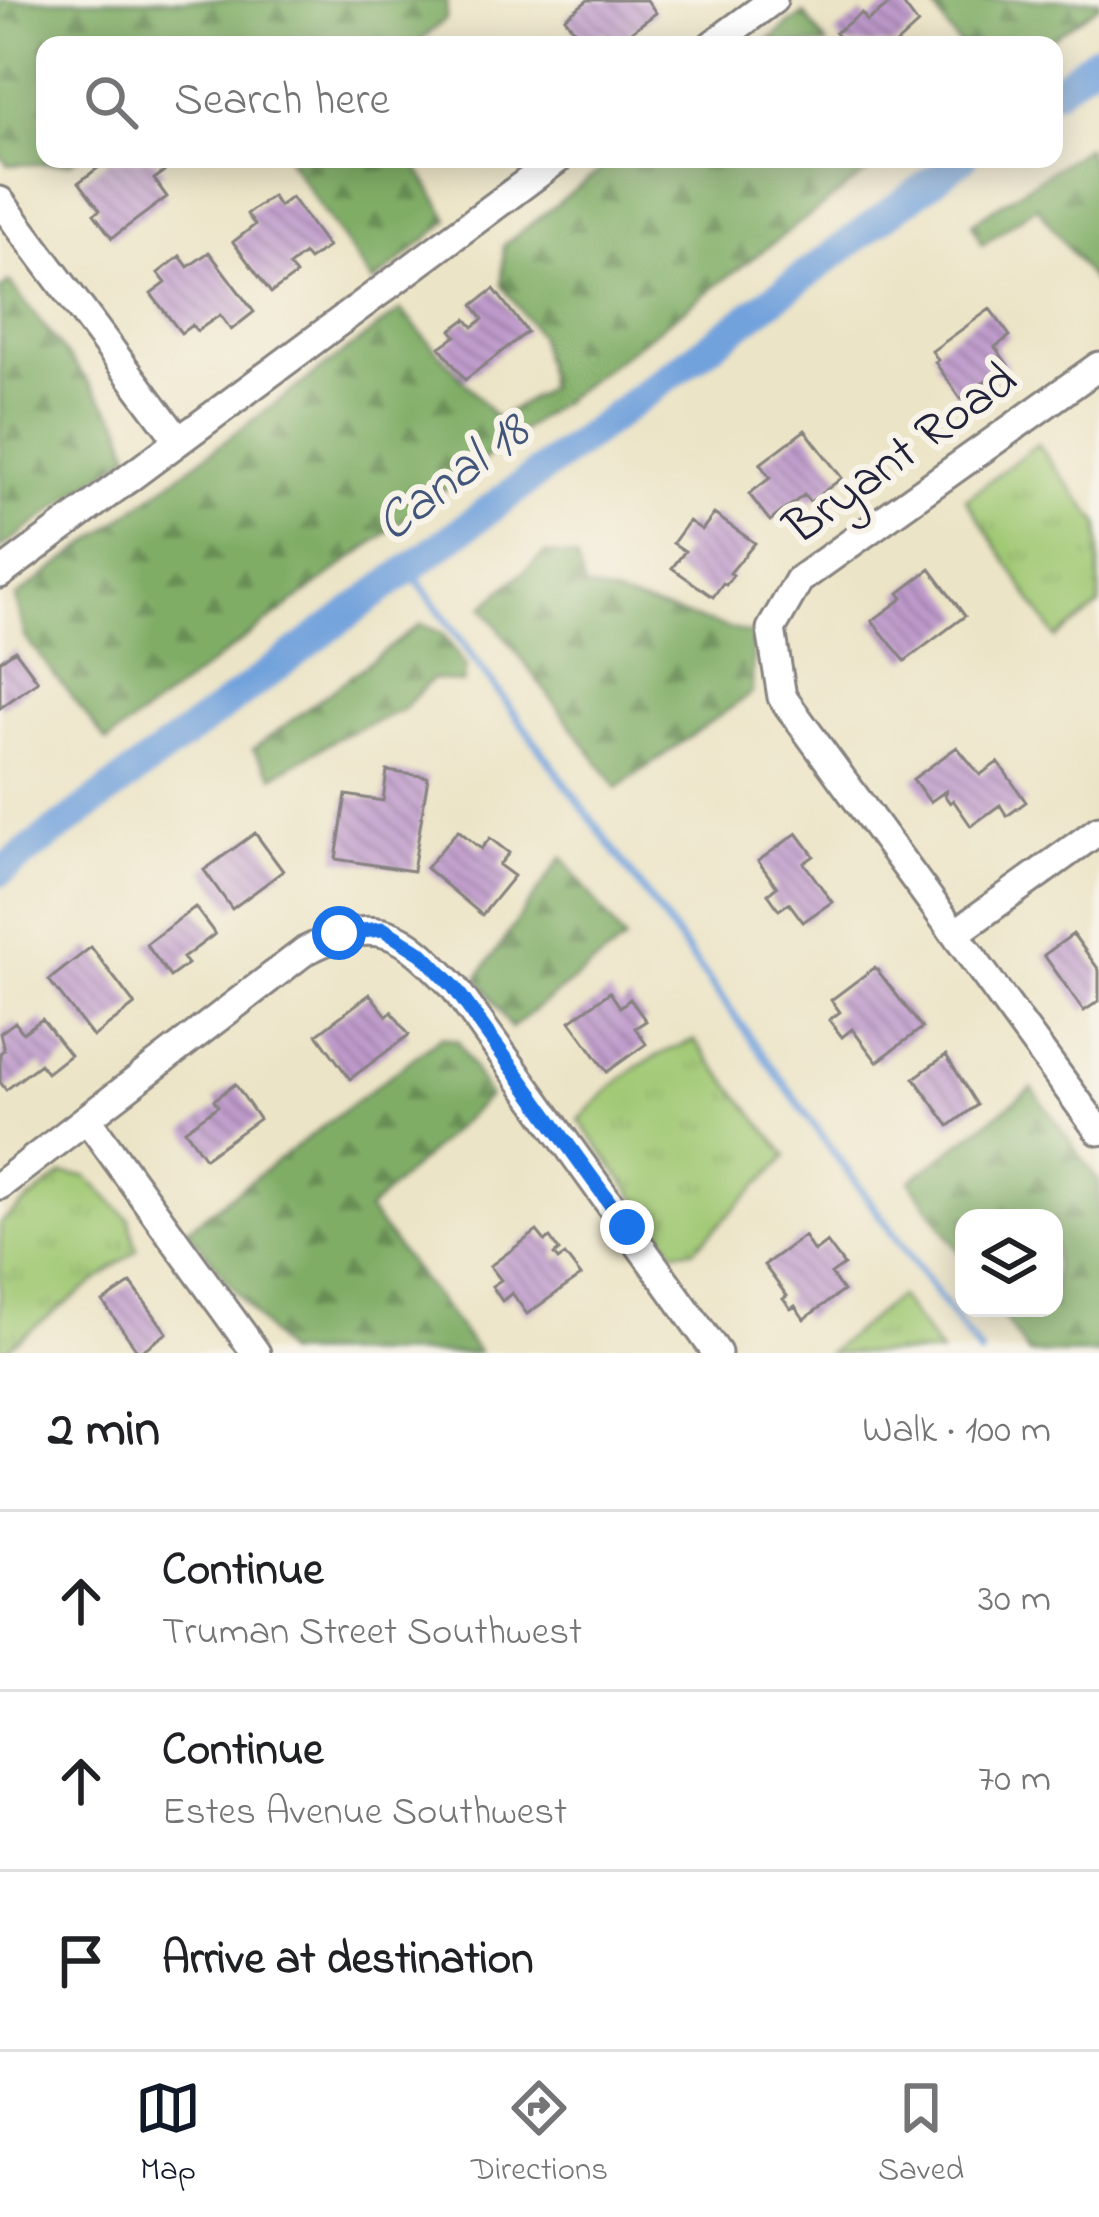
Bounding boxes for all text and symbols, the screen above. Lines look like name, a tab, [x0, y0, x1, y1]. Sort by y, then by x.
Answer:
search box	[36, 36, 1063, 168]
icon: search	[78, 69, 144, 135]
text: Search here	[174, 69, 390, 135]
street label: Bryant Road	[769, 345, 1034, 567]
water label: Canal 18	[360, 394, 549, 563]
route start	[312, 906, 366, 960]
route end	[600, 1200, 654, 1254]
map controls	[955, 1209, 1063, 1317]
button: layers	[955, 1209, 1063, 1317]
text: 2 min	[48, 1394, 160, 1469]
text: Walk · 100 m	[862, 1403, 1051, 1460]
text: Continue	[162, 1539, 323, 1605]
icon: ahead	[48, 1568, 114, 1634]
text: 30 m	[978, 1572, 1051, 1629]
text: Truman Street Southwest	[162, 1605, 582, 1662]
text: Continue	[162, 1719, 323, 1785]
icon: ahead	[48, 1748, 114, 1814]
text: 70 m	[978, 1752, 1051, 1809]
text: Estes Avenue Southwest	[162, 1785, 567, 1842]
icon: arrive	[48, 1928, 114, 1994]
text: Arrive at destination	[162, 1928, 533, 1994]
tab: Map	[135, 2075, 201, 2195]
tab: Directions	[471, 2075, 608, 2195]
tab: Saved	[878, 2075, 964, 2195]

